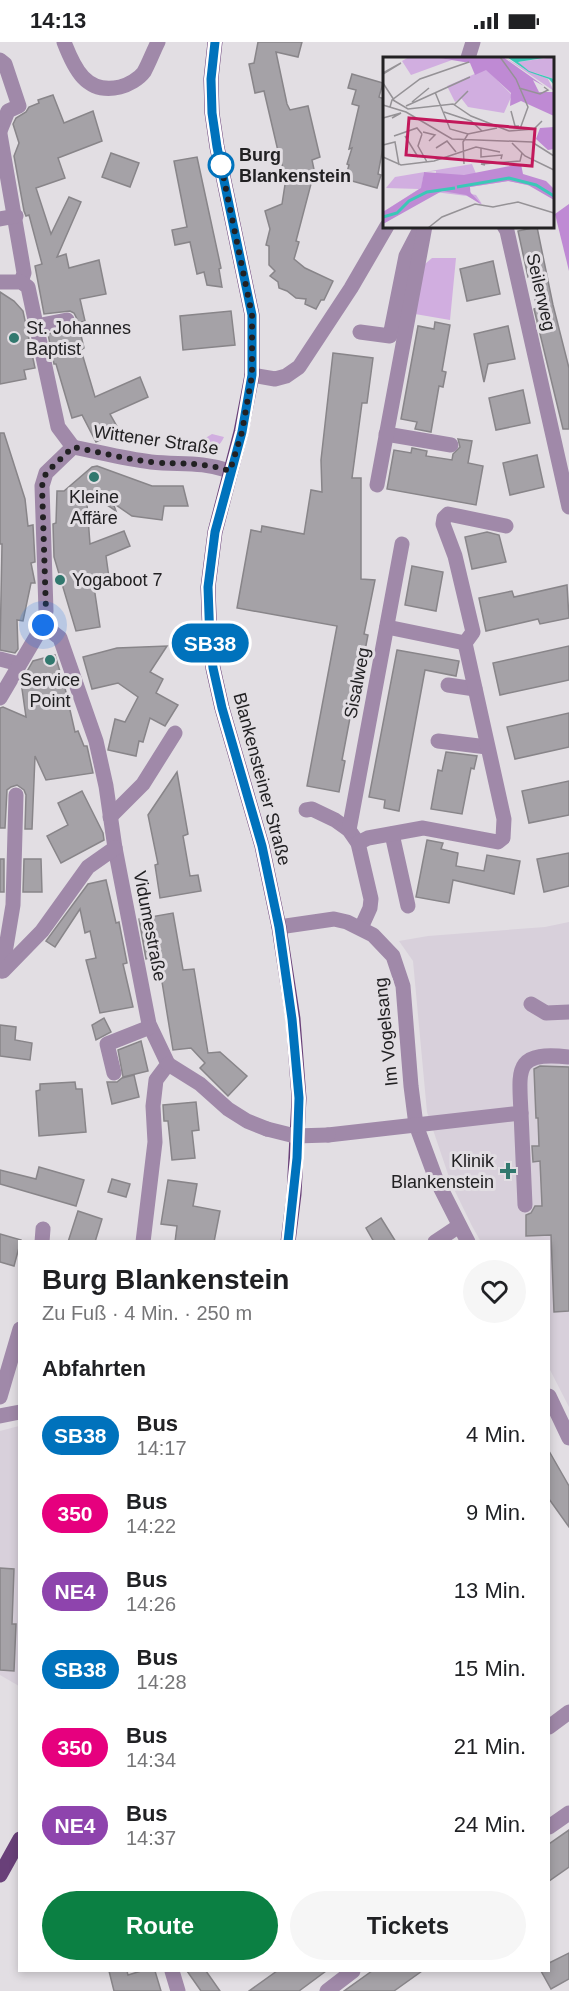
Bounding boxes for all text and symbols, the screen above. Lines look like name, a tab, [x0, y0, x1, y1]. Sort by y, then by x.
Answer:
text: 14:13	[30, 8, 86, 33]
inset map	[383, 57, 554, 228]
place label: Burg Blankenstein	[239, 145, 351, 186]
marker: Burg Blankenstein	[208, 152, 234, 178]
street label: Seilerweg	[522, 251, 560, 333]
place label: St. Johannes Baptist	[26, 318, 131, 359]
marker: St. Johannes Baptist	[7, 331, 21, 345]
street label: Wittener Straße	[92, 421, 220, 459]
marker: Kleine Affäre	[87, 470, 101, 484]
place label: Kleine Affäre	[69, 487, 119, 528]
place label: Yogaboot 7	[72, 570, 162, 590]
marker: Yogaboot 7	[53, 573, 67, 587]
your location	[28, 610, 58, 640]
line badge: SB38	[168, 624, 252, 662]
text: SB38	[184, 632, 236, 655]
street label: Sisalweg	[340, 646, 374, 720]
marker: Service Point	[43, 653, 57, 667]
place label: Service Point	[20, 670, 80, 711]
street label: Blankensteiner Straße	[229, 690, 295, 868]
street label: Vidumestraße	[130, 869, 170, 983]
street label: Im Vogelsang	[370, 977, 402, 1087]
place label: Klinik Blankenstein	[391, 1151, 495, 1192]
marker: Klinik Blankenstein	[499, 1162, 517, 1180]
button: heart	[463, 1260, 526, 1323]
text: Burg Blankenstein	[42, 1264, 289, 1295]
text: Zu Fuß · 4 Min. · 250 m	[42, 1302, 252, 1324]
text: Abfahrten	[42, 1356, 146, 1381]
text: Bus	[137, 1411, 178, 1436]
text: 4 Min.	[466, 1422, 526, 1447]
text: SB38	[54, 1424, 107, 1447]
text: 14:17	[137, 1437, 187, 1459]
text: Bus	[126, 1489, 168, 1514]
text: 9 Min.	[466, 1500, 526, 1525]
text: 350	[57, 1502, 93, 1525]
text: 14:22	[126, 1515, 176, 1537]
text: Bus	[126, 1567, 168, 1592]
text: 13 Min.	[454, 1578, 526, 1603]
text: NE4	[55, 1580, 95, 1603]
text: 14:26	[126, 1593, 176, 1615]
text: Bus	[137, 1645, 178, 1670]
text: 15 Min.	[454, 1656, 526, 1681]
text: SB38	[54, 1658, 107, 1681]
text: 14:28	[137, 1671, 187, 1693]
text: Bus	[126, 1723, 168, 1748]
text: 21 Min.	[454, 1734, 526, 1759]
text: 350	[57, 1736, 93, 1759]
text: 14:34	[126, 1749, 176, 1771]
text: Bus	[126, 1801, 168, 1826]
text: 24 Min.	[454, 1812, 526, 1837]
text: NE4	[55, 1814, 95, 1837]
text: 14:37	[126, 1827, 176, 1849]
button: Route	[42, 1891, 278, 1960]
button: Tickets	[290, 1891, 526, 1960]

